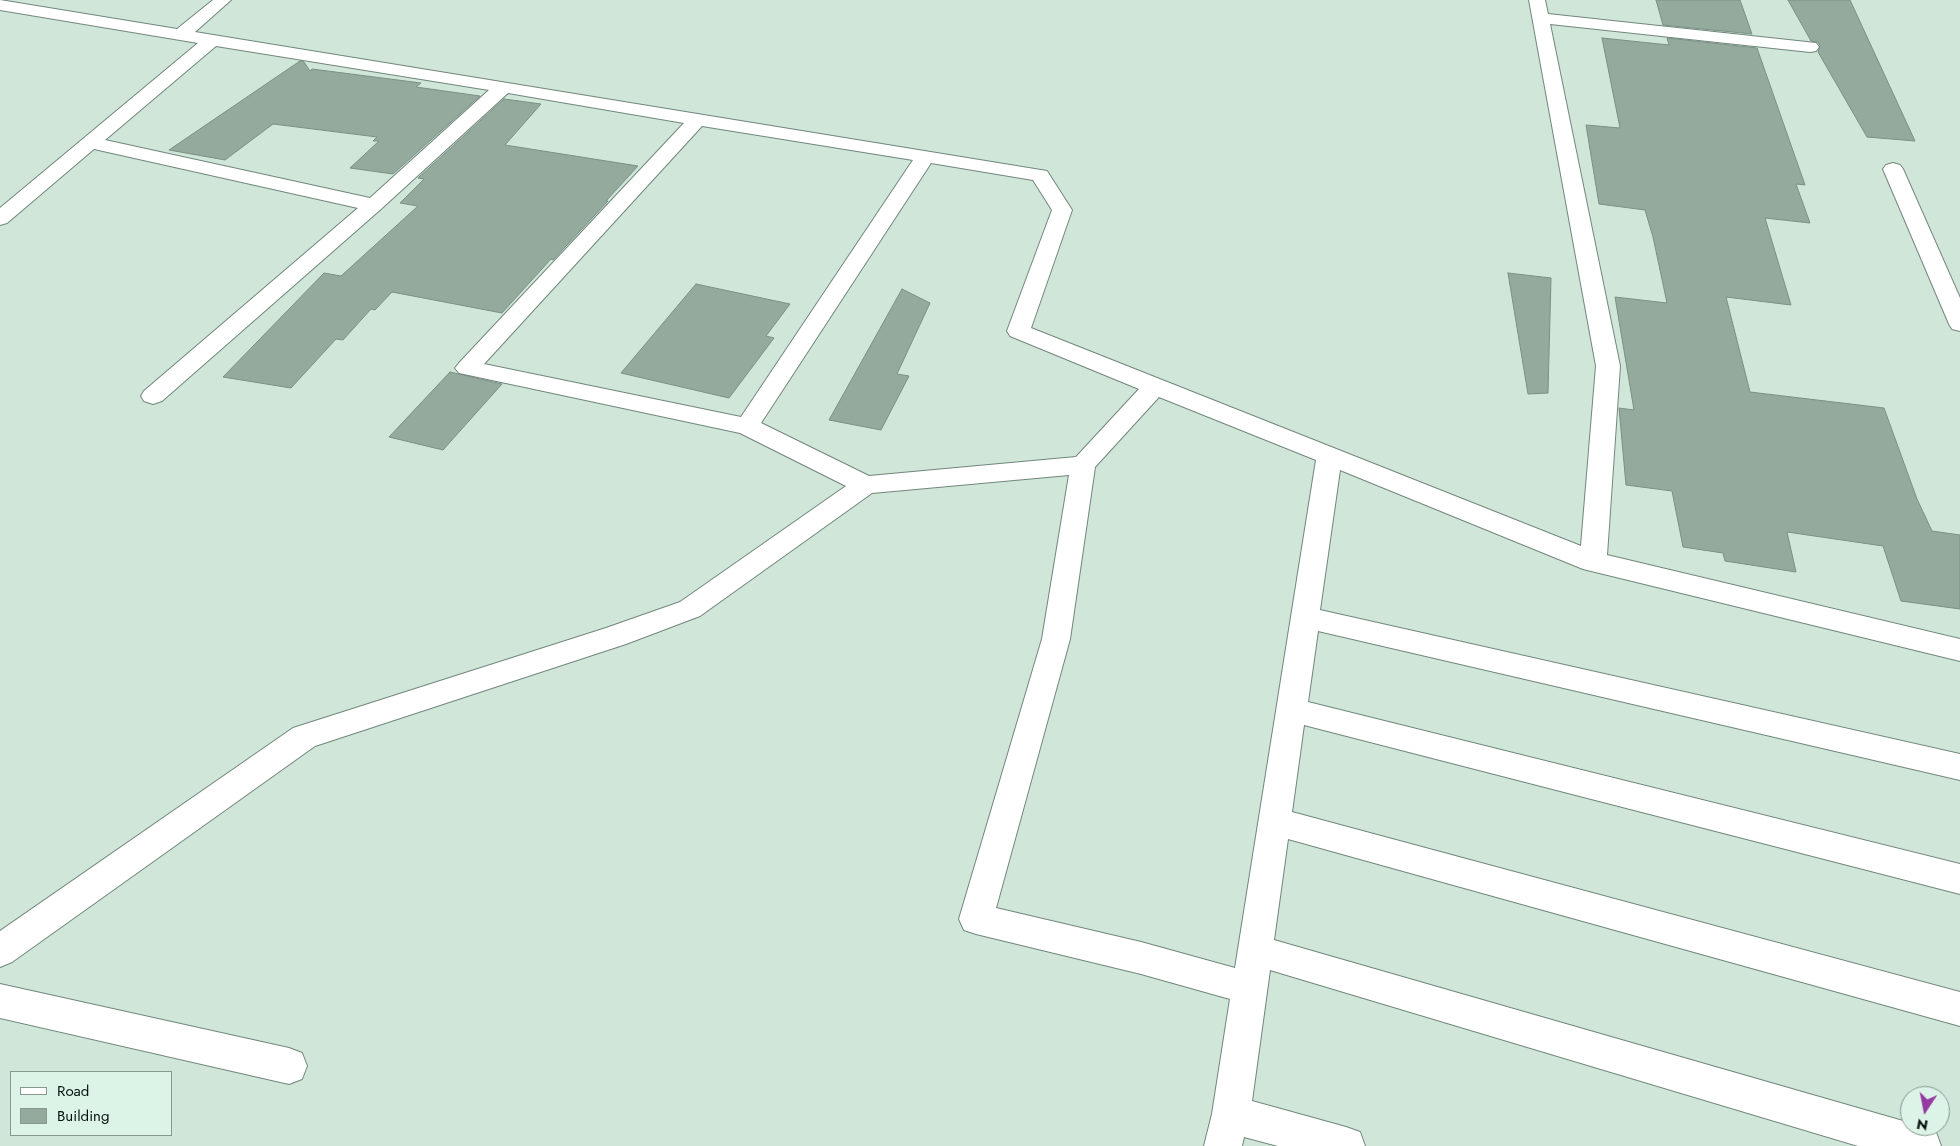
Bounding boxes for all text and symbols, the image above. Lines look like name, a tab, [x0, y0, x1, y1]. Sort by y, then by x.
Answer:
legend	[10, 1071, 172, 1136]
text: Road	[57, 1080, 89, 1102]
north arrow	[1900, 1086, 1950, 1136]
text: Building	[57, 1105, 109, 1127]
text: N	[1915, 1114, 1930, 1136]

